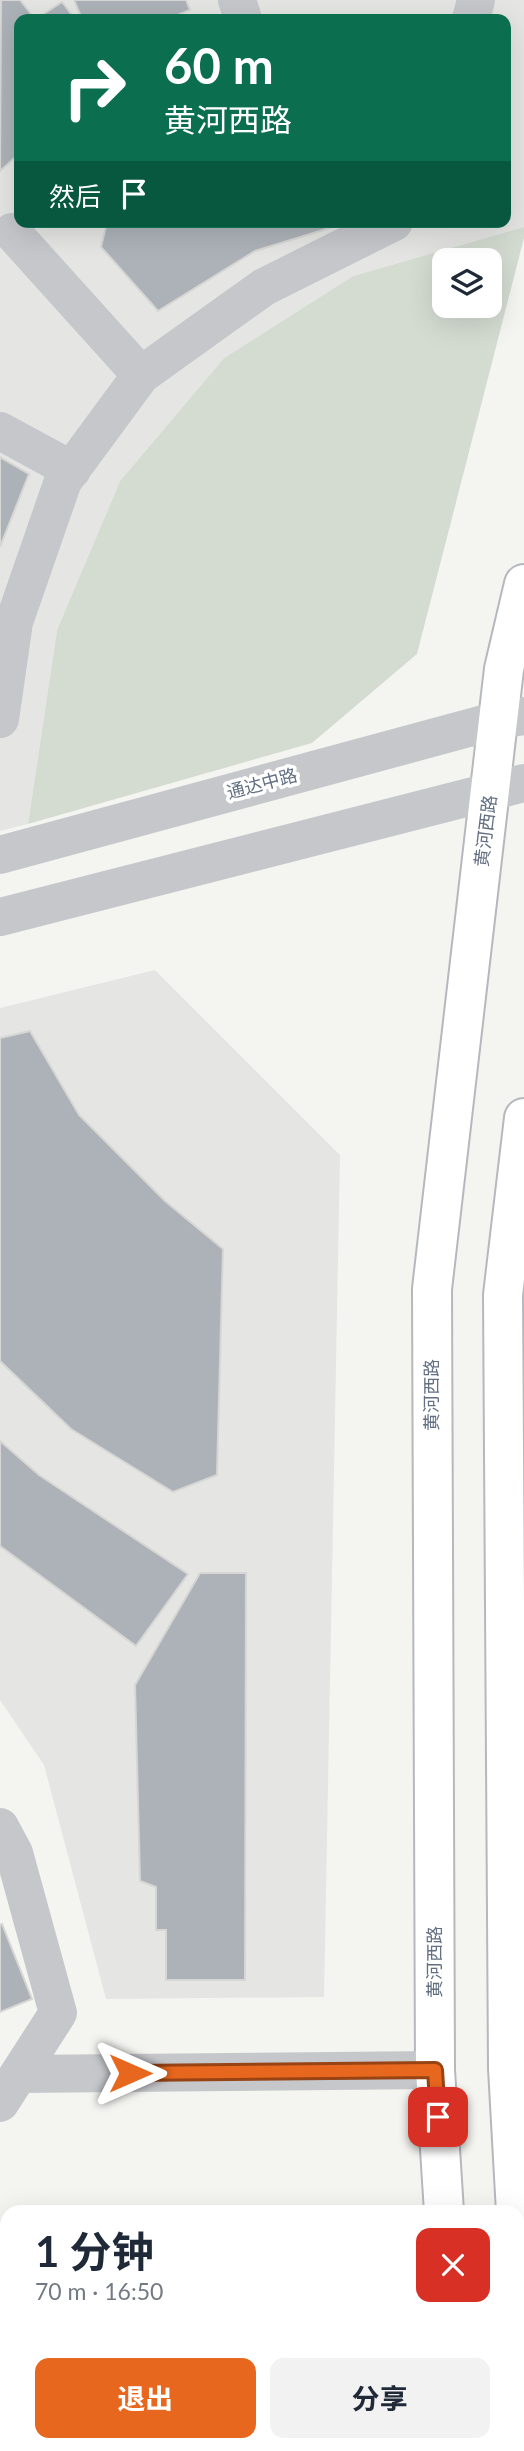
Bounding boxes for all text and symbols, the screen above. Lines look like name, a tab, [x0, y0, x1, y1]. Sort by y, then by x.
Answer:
text: 60 m	[164, 36, 274, 94]
icon: right	[49, 42, 140, 133]
text: 黄河西路	[164, 100, 292, 139]
icon: arrive	[115, 175, 153, 213]
text: 然后	[49, 180, 101, 212]
map controls	[432, 248, 502, 318]
button: layers	[432, 248, 502, 318]
street label: 通达中路	[224, 763, 299, 803]
street label: 黄河西路	[470, 794, 500, 868]
street label: 黄河西路	[420, 1359, 442, 1431]
street label: 黄河西路	[423, 1926, 445, 1998]
position arrow	[93, 2036, 167, 2110]
pin	[408, 2087, 468, 2147]
icon: arrive	[419, 2098, 457, 2136]
text: 1 分钟	[35, 2226, 154, 2276]
button: close	[416, 2228, 490, 2302]
text: 70 m · 16:50	[35, 2277, 163, 2305]
button: 退出	[35, 2358, 256, 2438]
button: 分享	[270, 2358, 490, 2438]

